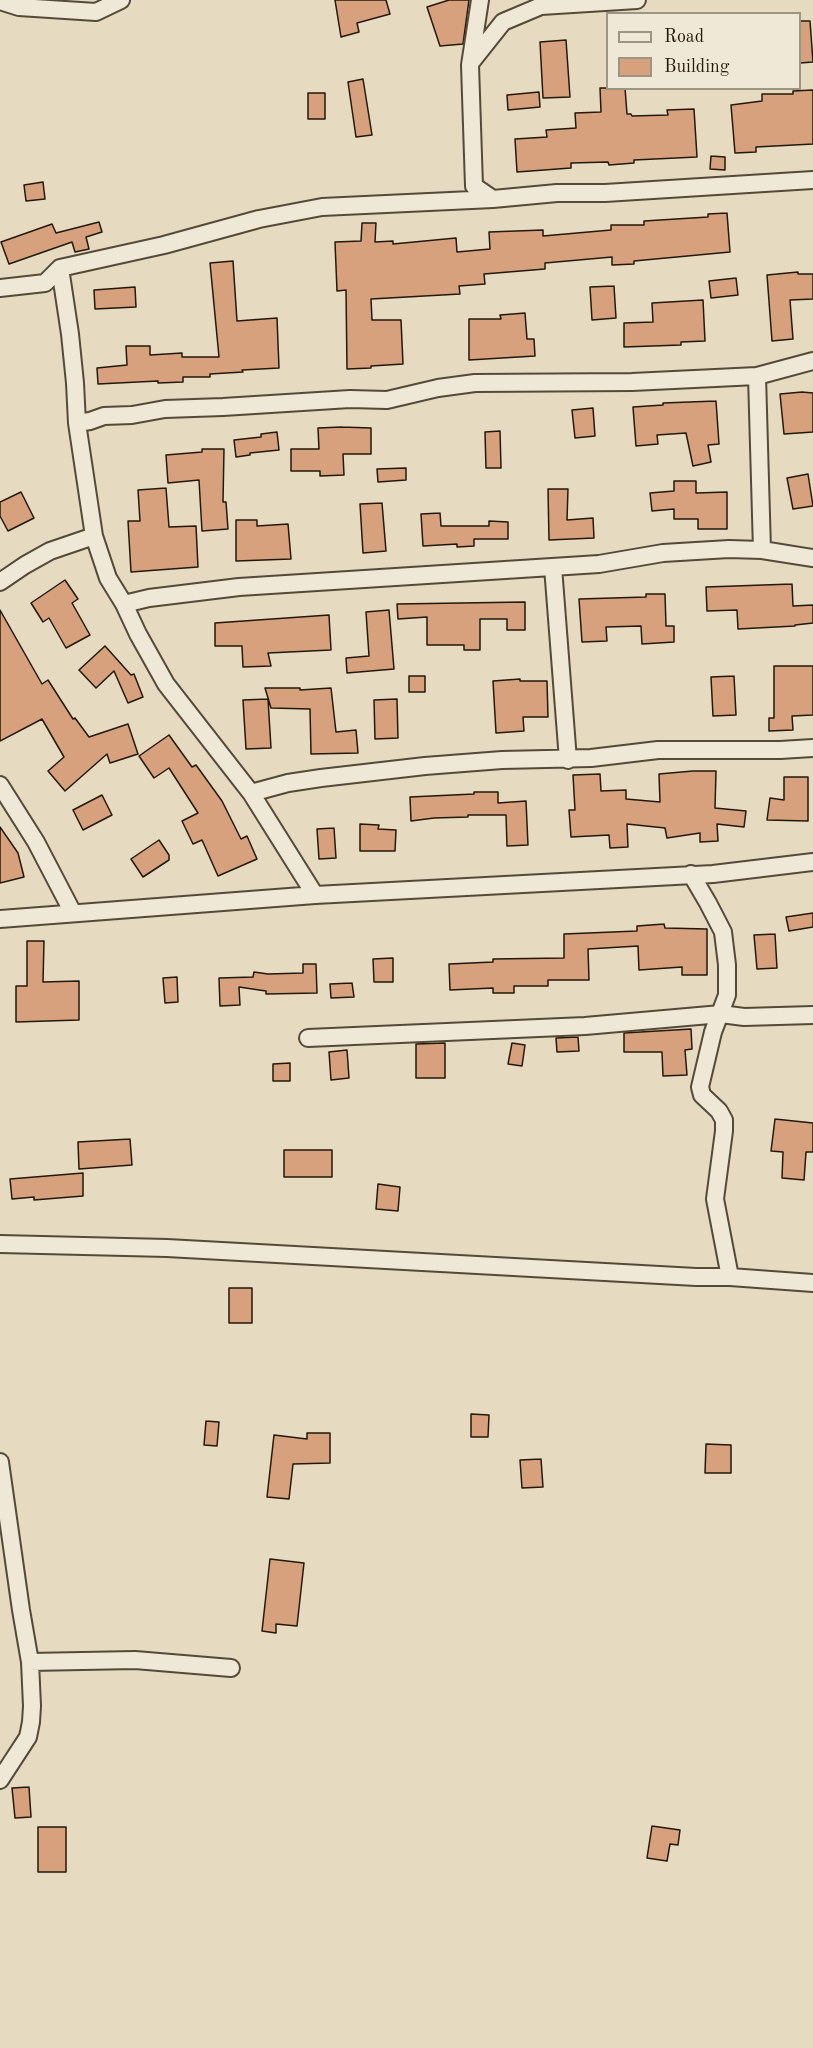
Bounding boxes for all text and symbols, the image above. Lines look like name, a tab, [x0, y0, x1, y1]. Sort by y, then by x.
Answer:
legend	[606, 12, 801, 90]
text: Road	[664, 28, 704, 46]
text: Building	[664, 58, 729, 76]

